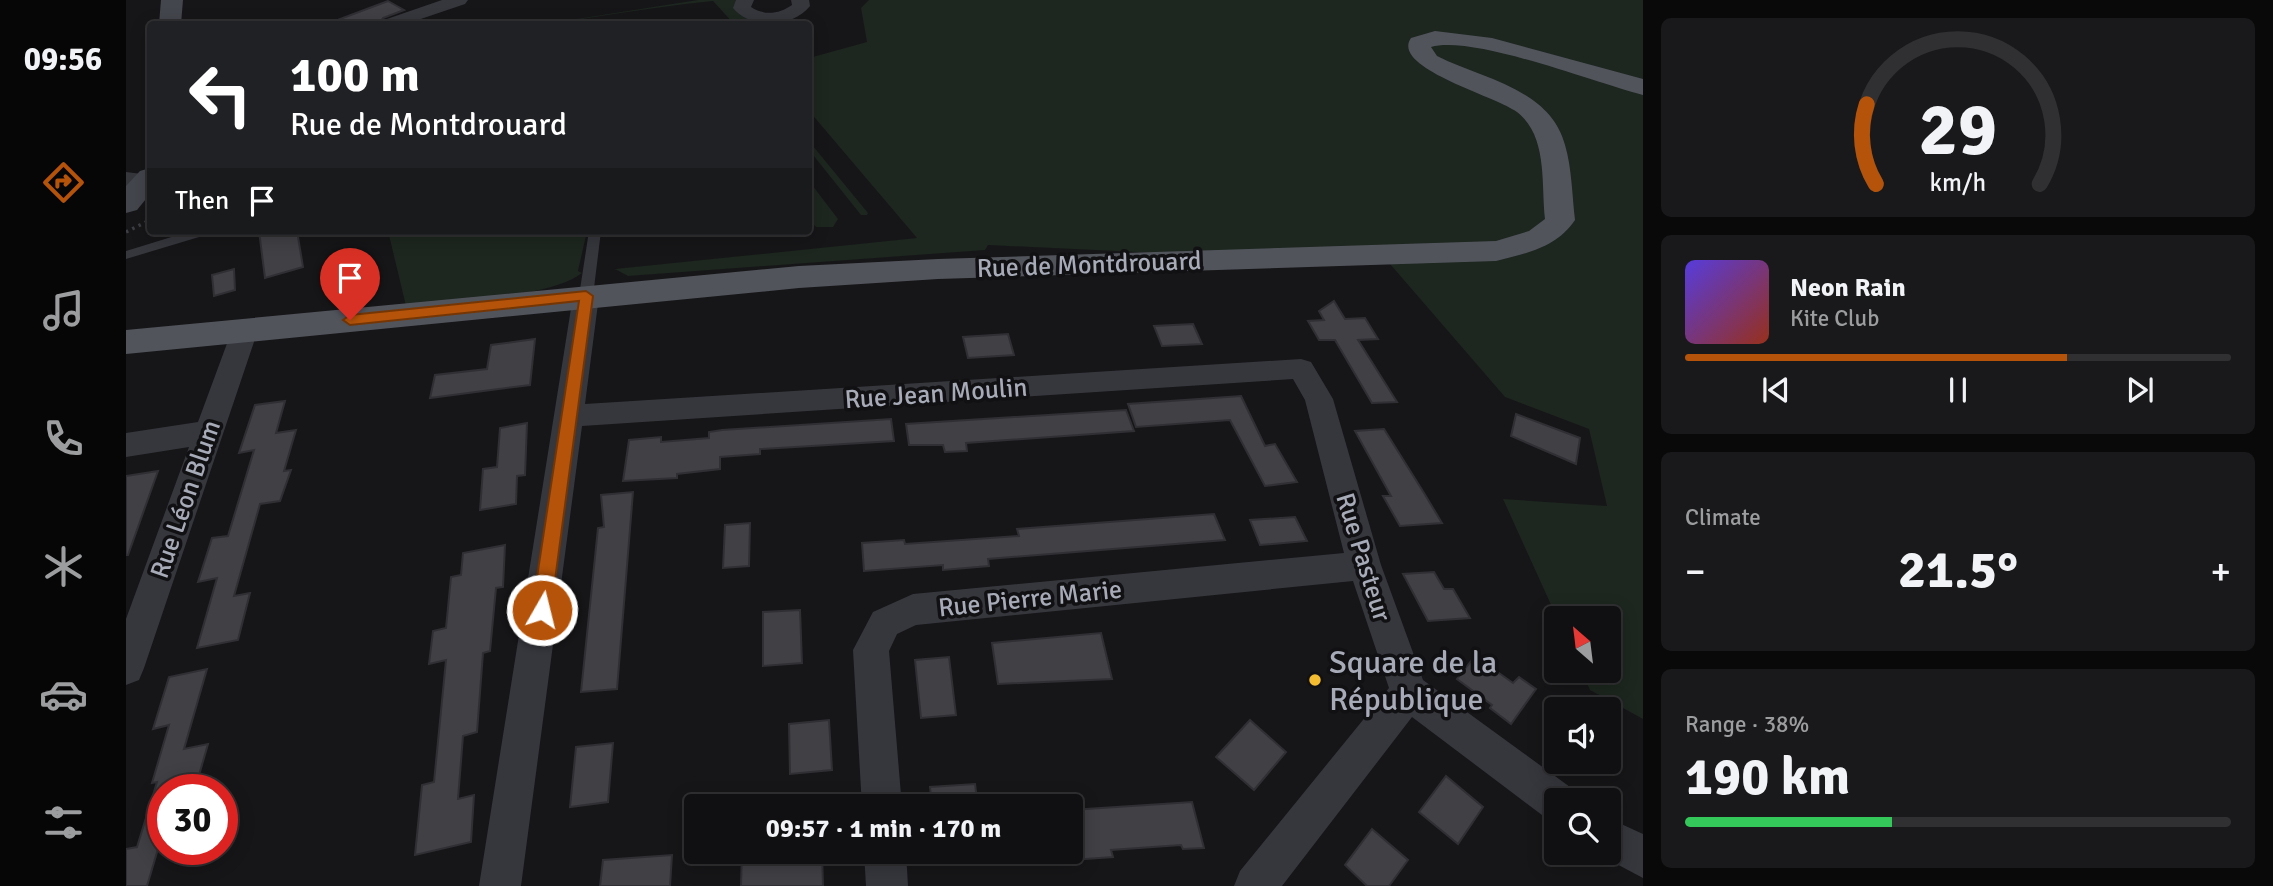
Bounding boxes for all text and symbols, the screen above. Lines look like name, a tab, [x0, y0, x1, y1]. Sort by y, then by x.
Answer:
text: 09:56	[24, 40, 102, 79]
text: 100 m	[290, 45, 420, 105]
icon: left	[175, 49, 266, 140]
text: 29	[1919, 86, 1997, 175]
text: Rue de Montdrouard	[290, 105, 567, 144]
icon: directions	[39, 158, 88, 207]
text: km/h	[1930, 166, 1986, 197]
icon: arrive	[243, 182, 281, 220]
text: Then	[175, 185, 229, 217]
street label: Rue de Montdrouard	[976, 245, 1202, 285]
pin	[320, 248, 380, 320]
icon: arrive	[331, 259, 369, 297]
text: Neon Rain	[1790, 272, 1906, 304]
icon: music	[39, 286, 88, 335]
text: Kite Club	[1790, 304, 1879, 333]
icon: previous	[1757, 371, 1795, 409]
icon: pause	[1939, 371, 1977, 409]
icon: next	[2121, 371, 2159, 409]
street label: Rue Jean Moulin	[844, 372, 1029, 416]
icon: phone	[39, 414, 88, 463]
street label: Rue Léon Blum	[144, 416, 228, 583]
street label: Rue Pasteur	[1328, 489, 1398, 626]
text: Climate	[1685, 503, 1761, 532]
text: 21.5°	[1898, 538, 2018, 602]
icon: climate	[39, 542, 88, 591]
text: −	[1685, 548, 1706, 595]
text: +	[2210, 548, 2231, 595]
position arrow	[505, 573, 579, 647]
street label: Rue Pierre Marie	[937, 573, 1123, 625]
north arrow	[1544, 606, 1620, 682]
map controls	[1544, 606, 1621, 865]
place label: Square de la République	[1329, 643, 1497, 719]
icon: car	[39, 670, 88, 719]
marker: Square de la République	[1307, 672, 1323, 688]
button: sound	[1544, 697, 1621, 774]
text: Range · 38%	[1685, 710, 1809, 739]
text: 190 km	[1685, 745, 1850, 809]
speed limit sign: 30	[147, 774, 238, 865]
button: search	[1544, 788, 1621, 865]
icon: filters	[39, 798, 88, 847]
text: 09:57 · 1 min · 170 m	[766, 813, 1001, 845]

